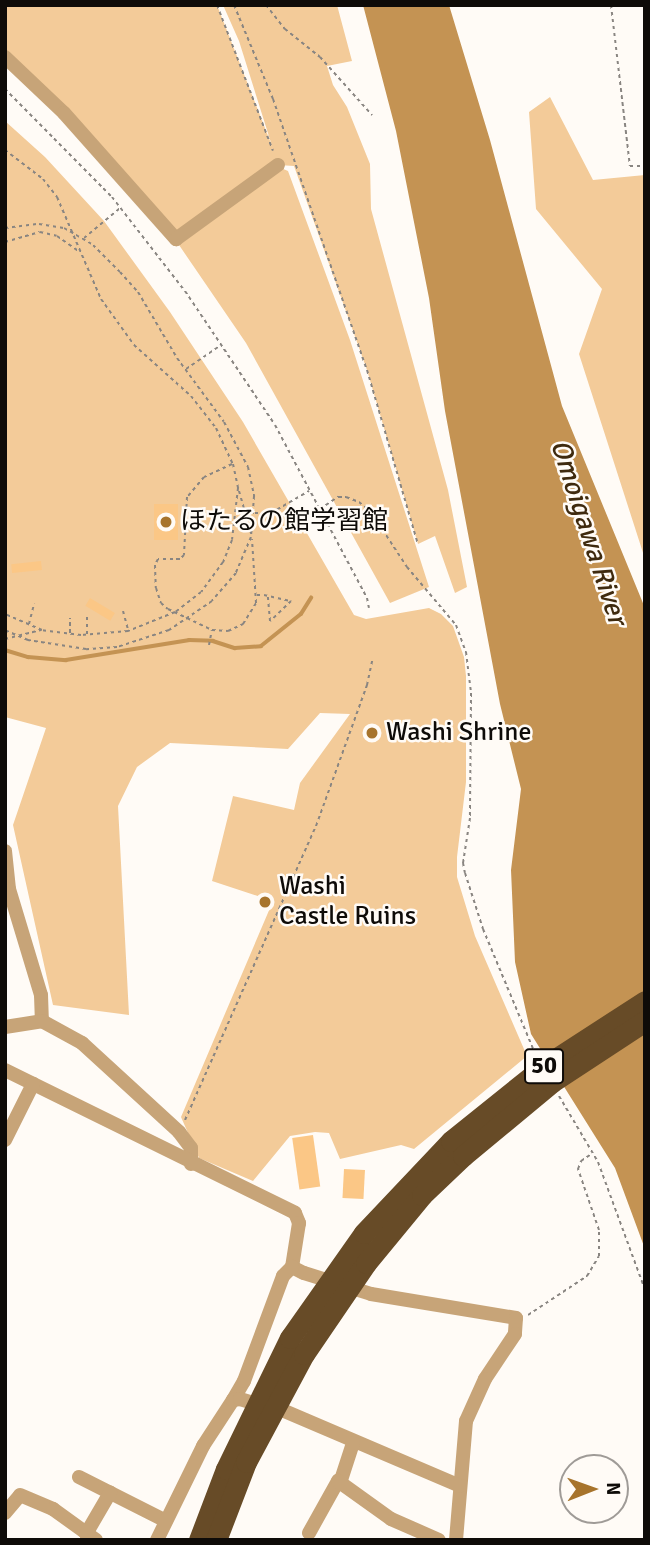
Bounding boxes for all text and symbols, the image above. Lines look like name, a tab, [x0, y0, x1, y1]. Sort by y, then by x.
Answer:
water label: Omoigawa River	[543, 435, 635, 629]
place label: ほたるの館学習館	[180, 506, 388, 538]
marker: ほたるの館学習館	[158, 514, 174, 530]
place label: Washi Shrine	[386, 717, 531, 749]
marker: Washi Shrine	[364, 725, 380, 741]
place label: Washi Castle Ruins	[279, 871, 416, 932]
marker: Washi Castle Ruins	[257, 894, 273, 910]
road number: 50	[523, 1046, 565, 1086]
north arrow	[559, 1454, 629, 1524]
text: N	[601, 1482, 625, 1495]

